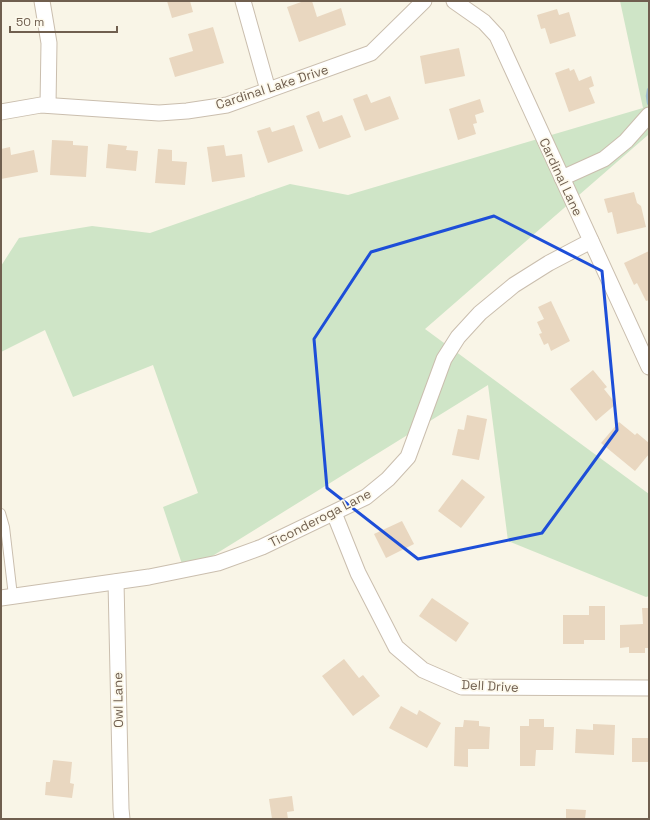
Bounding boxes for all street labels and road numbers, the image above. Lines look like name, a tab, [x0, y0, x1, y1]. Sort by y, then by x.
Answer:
street label: Cardinal Lake Drive	[214, 61, 330, 113]
street label: Cardinal Lane	[535, 135, 587, 219]
street label: Ticonderoga Lane	[266, 485, 374, 551]
street label: Owl Lane	[109, 672, 127, 728]
street label: Dell Drive	[461, 676, 519, 696]

